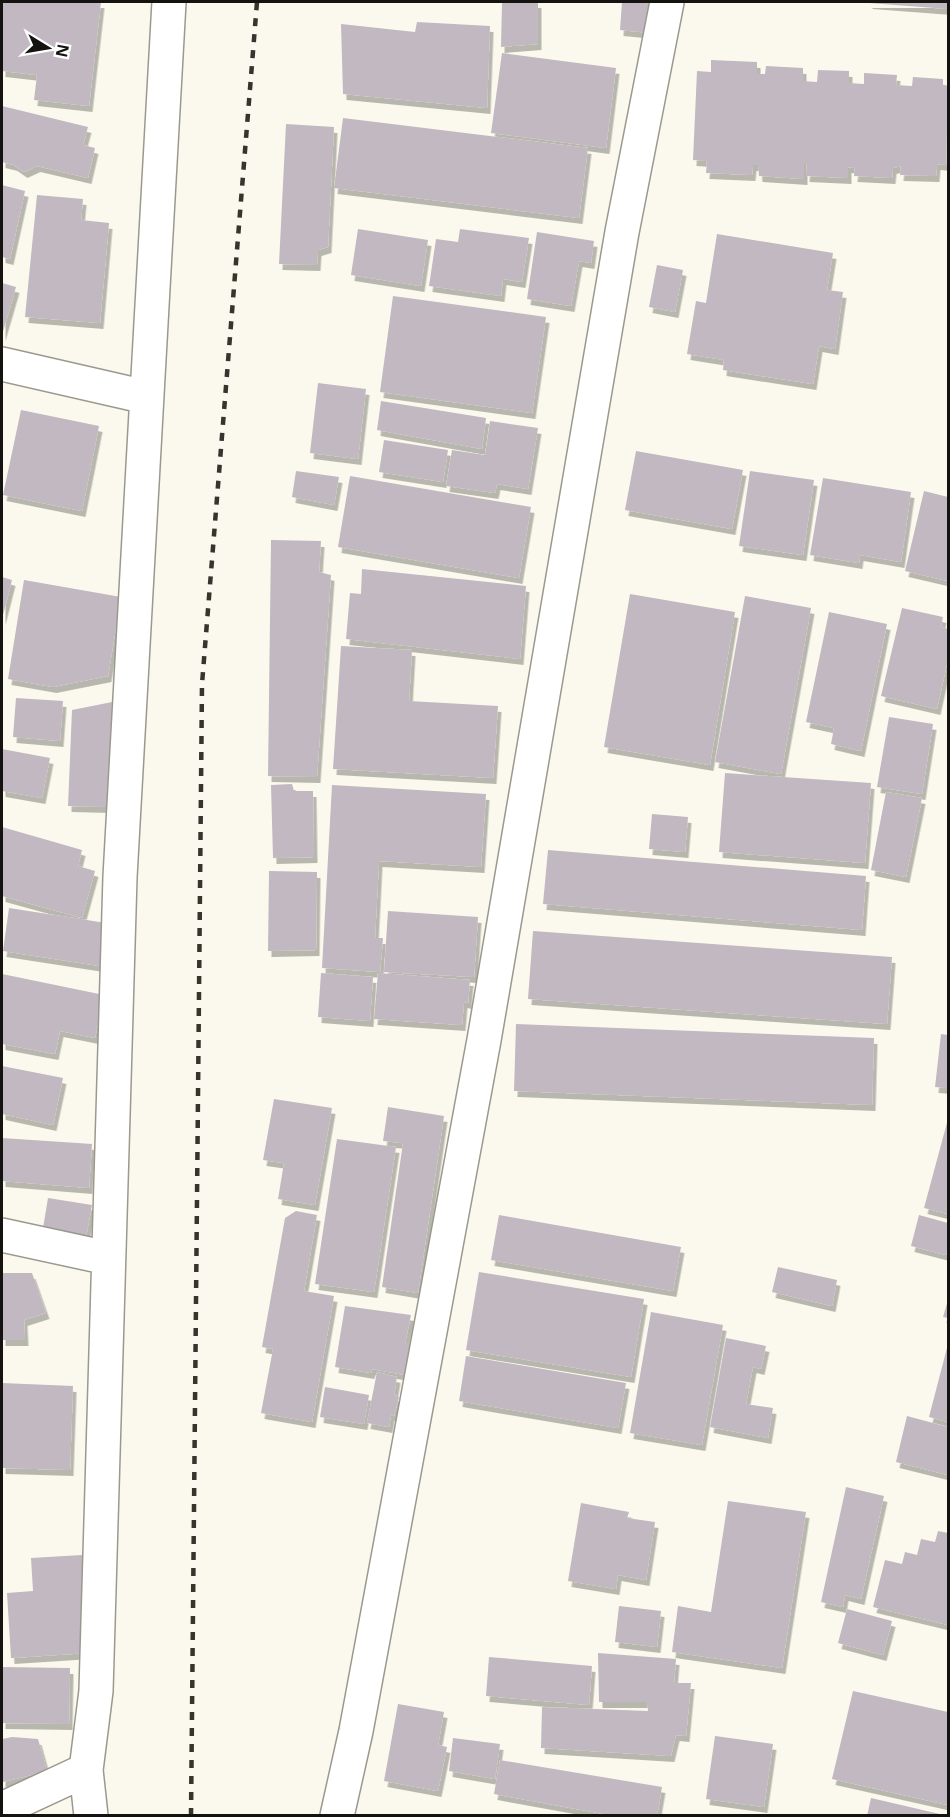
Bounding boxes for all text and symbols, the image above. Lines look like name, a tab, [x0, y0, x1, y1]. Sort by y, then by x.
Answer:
north arrow	[18, 18, 78, 78]
text: N	[51, 42, 75, 59]

